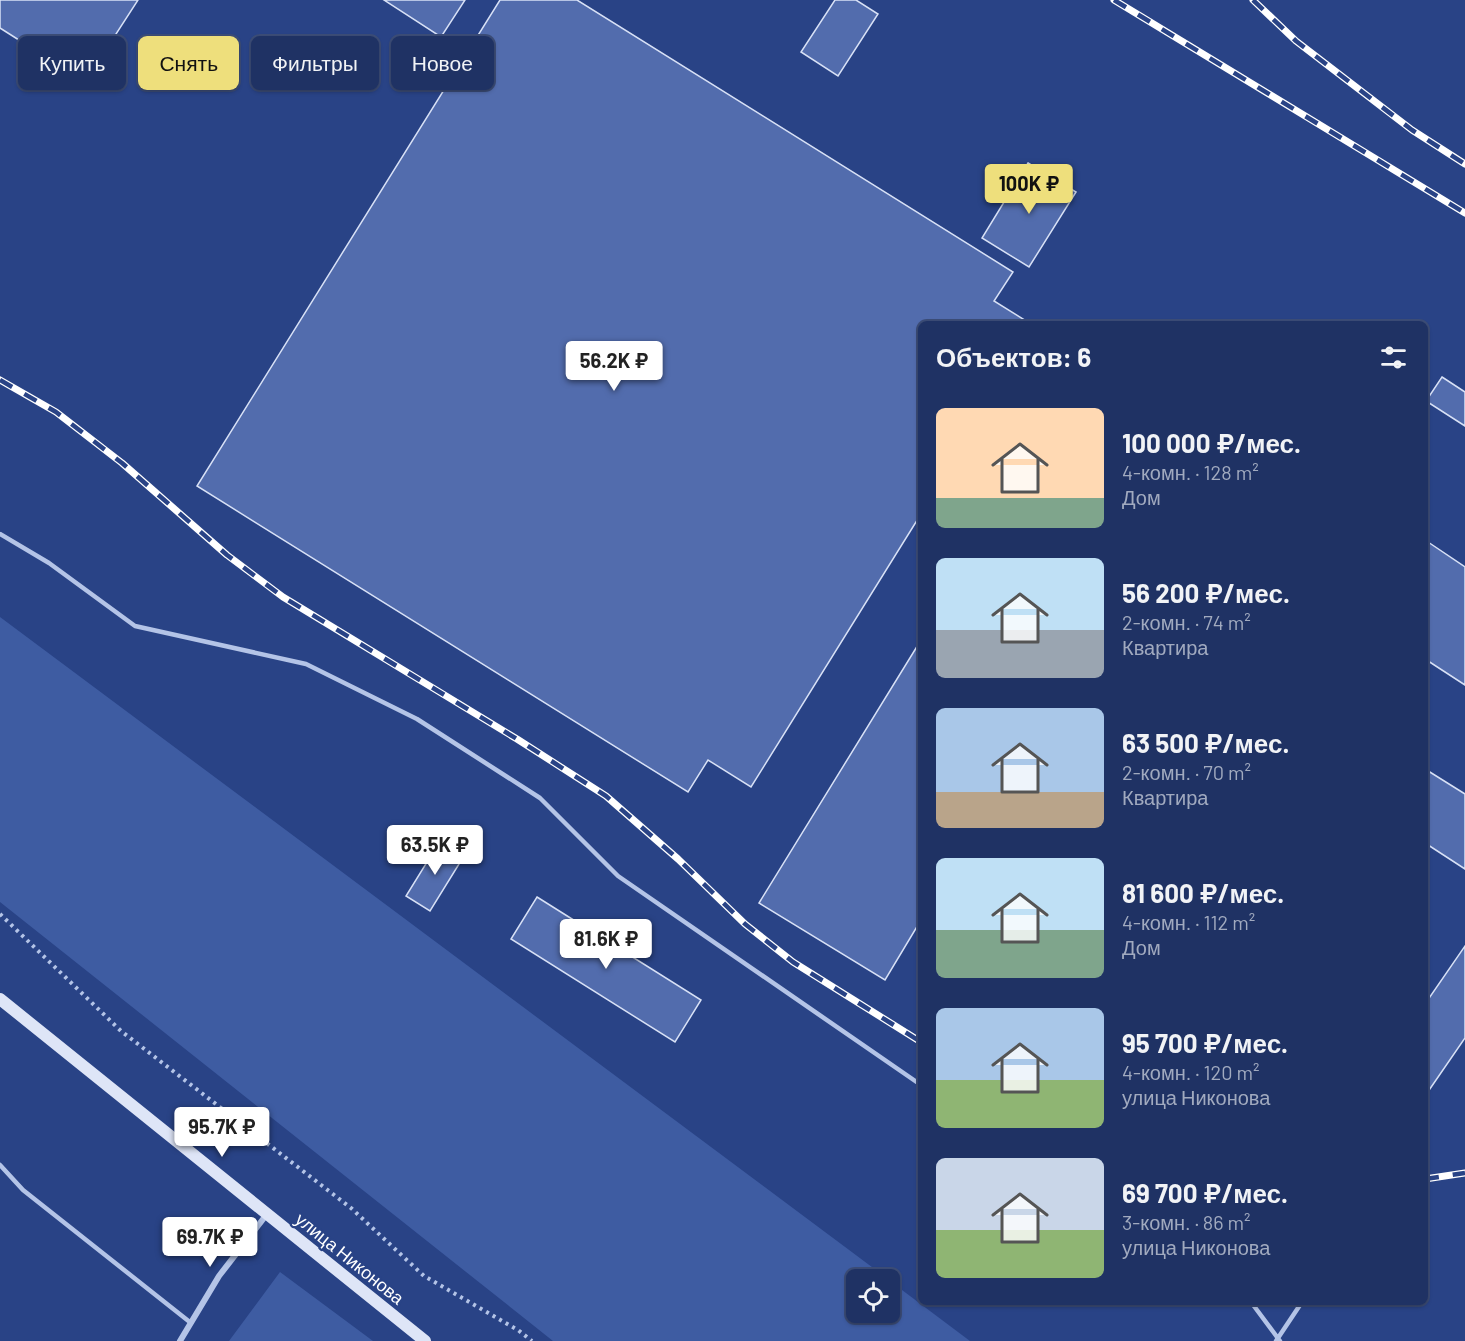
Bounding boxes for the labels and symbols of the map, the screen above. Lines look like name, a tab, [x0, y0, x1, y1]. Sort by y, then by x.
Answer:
pin: 100K ₽	[980, 164, 1078, 215]
pin: 56.2K ₽	[559, 341, 669, 392]
pin: 63.5K ₽	[380, 825, 490, 876]
pin: 81.6K ₽	[551, 919, 661, 970]
pin: 95.7K ₽	[167, 1107, 277, 1158]
street label: улица Никонова	[291, 1207, 410, 1309]
pin: 69.7K ₽	[155, 1217, 265, 1268]

